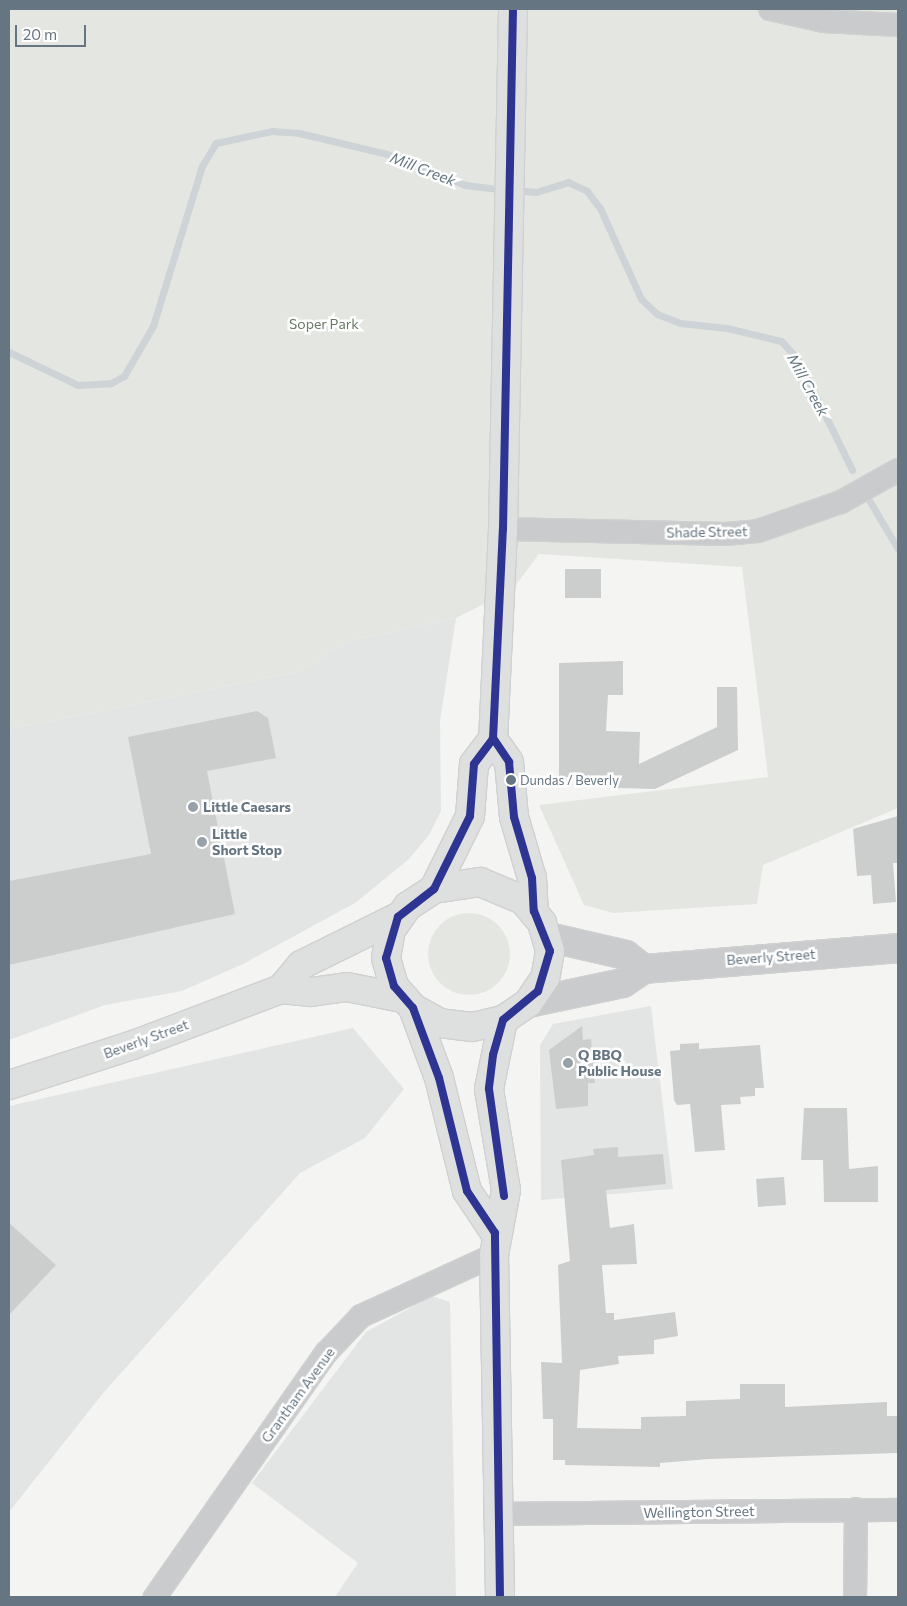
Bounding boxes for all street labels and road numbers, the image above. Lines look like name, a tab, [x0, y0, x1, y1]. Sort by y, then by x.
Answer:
street label: Shade Street	[666, 523, 748, 541]
street label: Beverly Street	[726, 946, 816, 968]
street label: Beverly Street	[101, 1016, 191, 1062]
street label: Grantham Avenue	[258, 1344, 338, 1446]
street label: Wellington Street	[643, 1503, 755, 1521]

